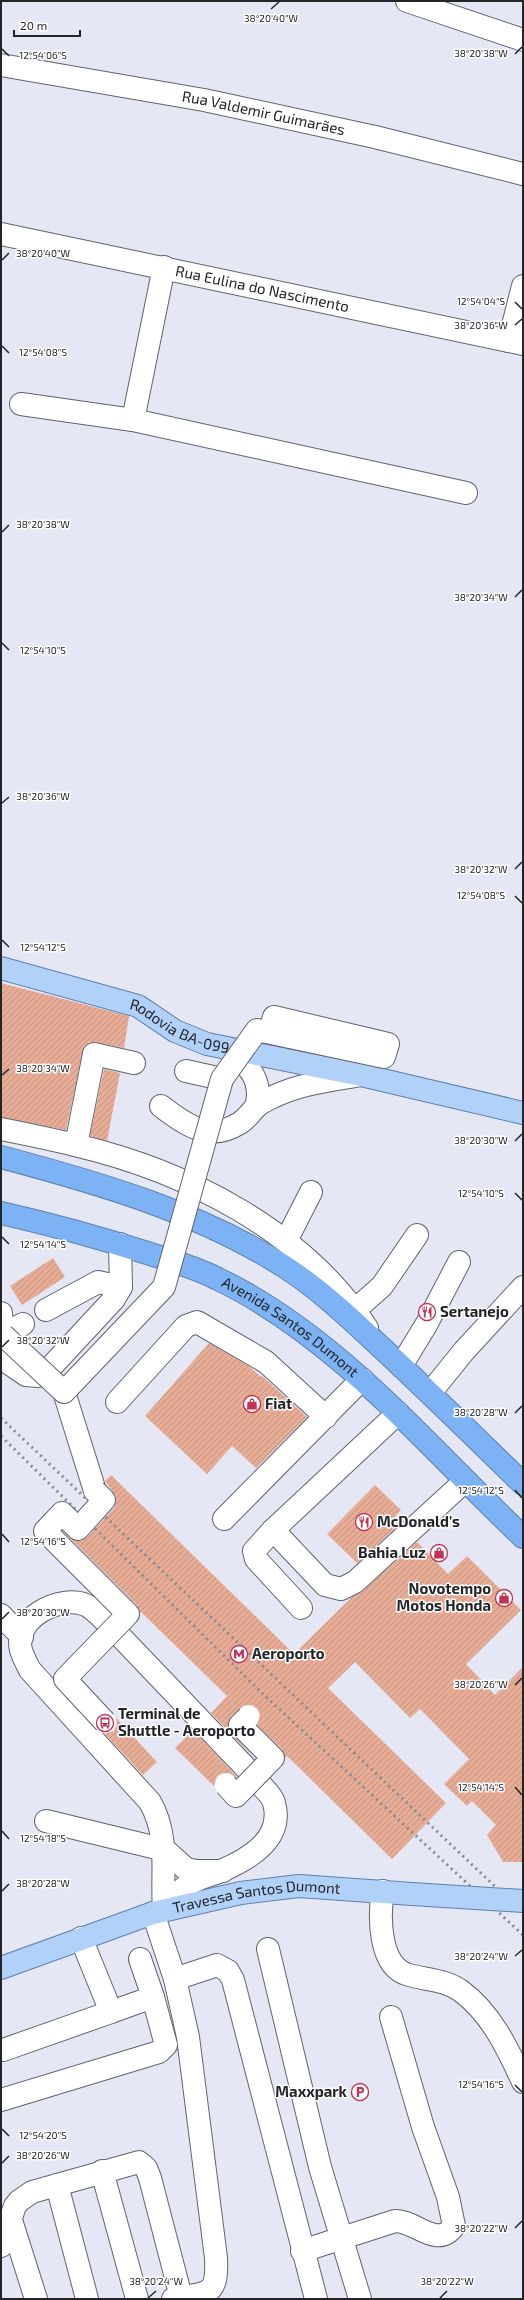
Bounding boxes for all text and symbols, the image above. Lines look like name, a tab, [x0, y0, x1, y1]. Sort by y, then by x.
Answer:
scale bar	[14, 12, 80, 38]
text: 38°20'40"W	[244, 12, 299, 24]
text: 20 m	[20, 18, 47, 32]
text: 38°20'38"W	[454, 47, 508, 59]
text: 12°54'06"S	[19, 49, 67, 61]
street label: Rua Valdemir Guimarães	[181, 86, 347, 138]
text: 38°20'40"W	[16, 247, 71, 259]
street label: Rua Eulina do Nascimento	[174, 261, 351, 315]
text: 12°54'04"S	[457, 295, 505, 307]
text: 38°20'36"W	[454, 319, 508, 331]
text: 12°54'08"S	[19, 346, 67, 358]
text: 38°20'38"W	[16, 518, 70, 530]
text: 38°20'34"W	[454, 591, 508, 603]
text: 12°54'10"S	[20, 644, 66, 656]
text: 38°20'36"W	[16, 790, 70, 802]
text: 38°20'32"W	[454, 863, 508, 875]
text: 12°54'08"S	[457, 889, 505, 901]
text: 12°54'12"S	[20, 941, 66, 953]
street label: Rodovia BA-099	[128, 994, 231, 1056]
text: 38°20'34"W	[16, 1062, 70, 1074]
text: 38°20'30"W	[454, 1134, 508, 1146]
text: 12°54'10"S	[458, 1187, 504, 1199]
text: 12°54'14"S	[20, 1238, 66, 1250]
street label: Avenida Santos Dumont	[219, 1272, 363, 1381]
restaurant icon: Sertanejo	[417, 1302, 437, 1322]
place label: Sertanejo	[440, 1302, 509, 1320]
text: 38°20'32"W	[16, 1334, 70, 1346]
shop icon: Fiat	[242, 1394, 262, 1414]
place label: Fiat	[265, 1394, 292, 1412]
text: 38°20'28"W	[454, 1406, 508, 1418]
text: 12°54'12"S	[458, 1484, 504, 1496]
restaurant icon: McDonald's	[354, 1512, 374, 1532]
place label: McDonald's	[377, 1512, 460, 1530]
text: 12°54'16"S	[20, 1535, 66, 1547]
place label: Bahia Luz	[358, 1543, 426, 1561]
shop icon: Bahia Luz	[429, 1543, 449, 1563]
place label: Novotempo Motos Honda	[397, 1579, 491, 1614]
shop icon: Novotempo Motos Honda	[494, 1588, 514, 1608]
text: 38°20'30"W	[16, 1606, 70, 1618]
metro station icon: Aeroporto	[229, 1644, 249, 1664]
place label: Aeroporto	[252, 1644, 325, 1662]
text: 38°20'26"W	[454, 1678, 508, 1690]
place label: Terminal de Shuttle - Aeroporto	[118, 1704, 256, 1739]
bus stop icon: Terminal de Shuttle - Aeroporto	[95, 1713, 115, 1733]
text: 12°54'14"S	[458, 1781, 504, 1793]
text: 12°54'18"S	[20, 1832, 66, 1844]
street label: Travessa Santos Dumont	[171, 1876, 341, 1916]
text: 38°20'28"W	[16, 1877, 70, 1889]
text: 38°20'24"W	[454, 1950, 508, 1962]
text: 12°54'16"S	[458, 2078, 504, 2090]
place label: Maxxpark	[275, 2082, 348, 2100]
parking icon: Maxxpark	[350, 2082, 370, 2102]
text: 12°54'20"S	[19, 2129, 67, 2141]
text: 38°20'26"W	[16, 2149, 70, 2161]
text: 38°20'22"W	[454, 2222, 508, 2234]
text: 38°20'24"W	[129, 2275, 183, 2287]
text: 38°20'22"W	[420, 2275, 474, 2287]

